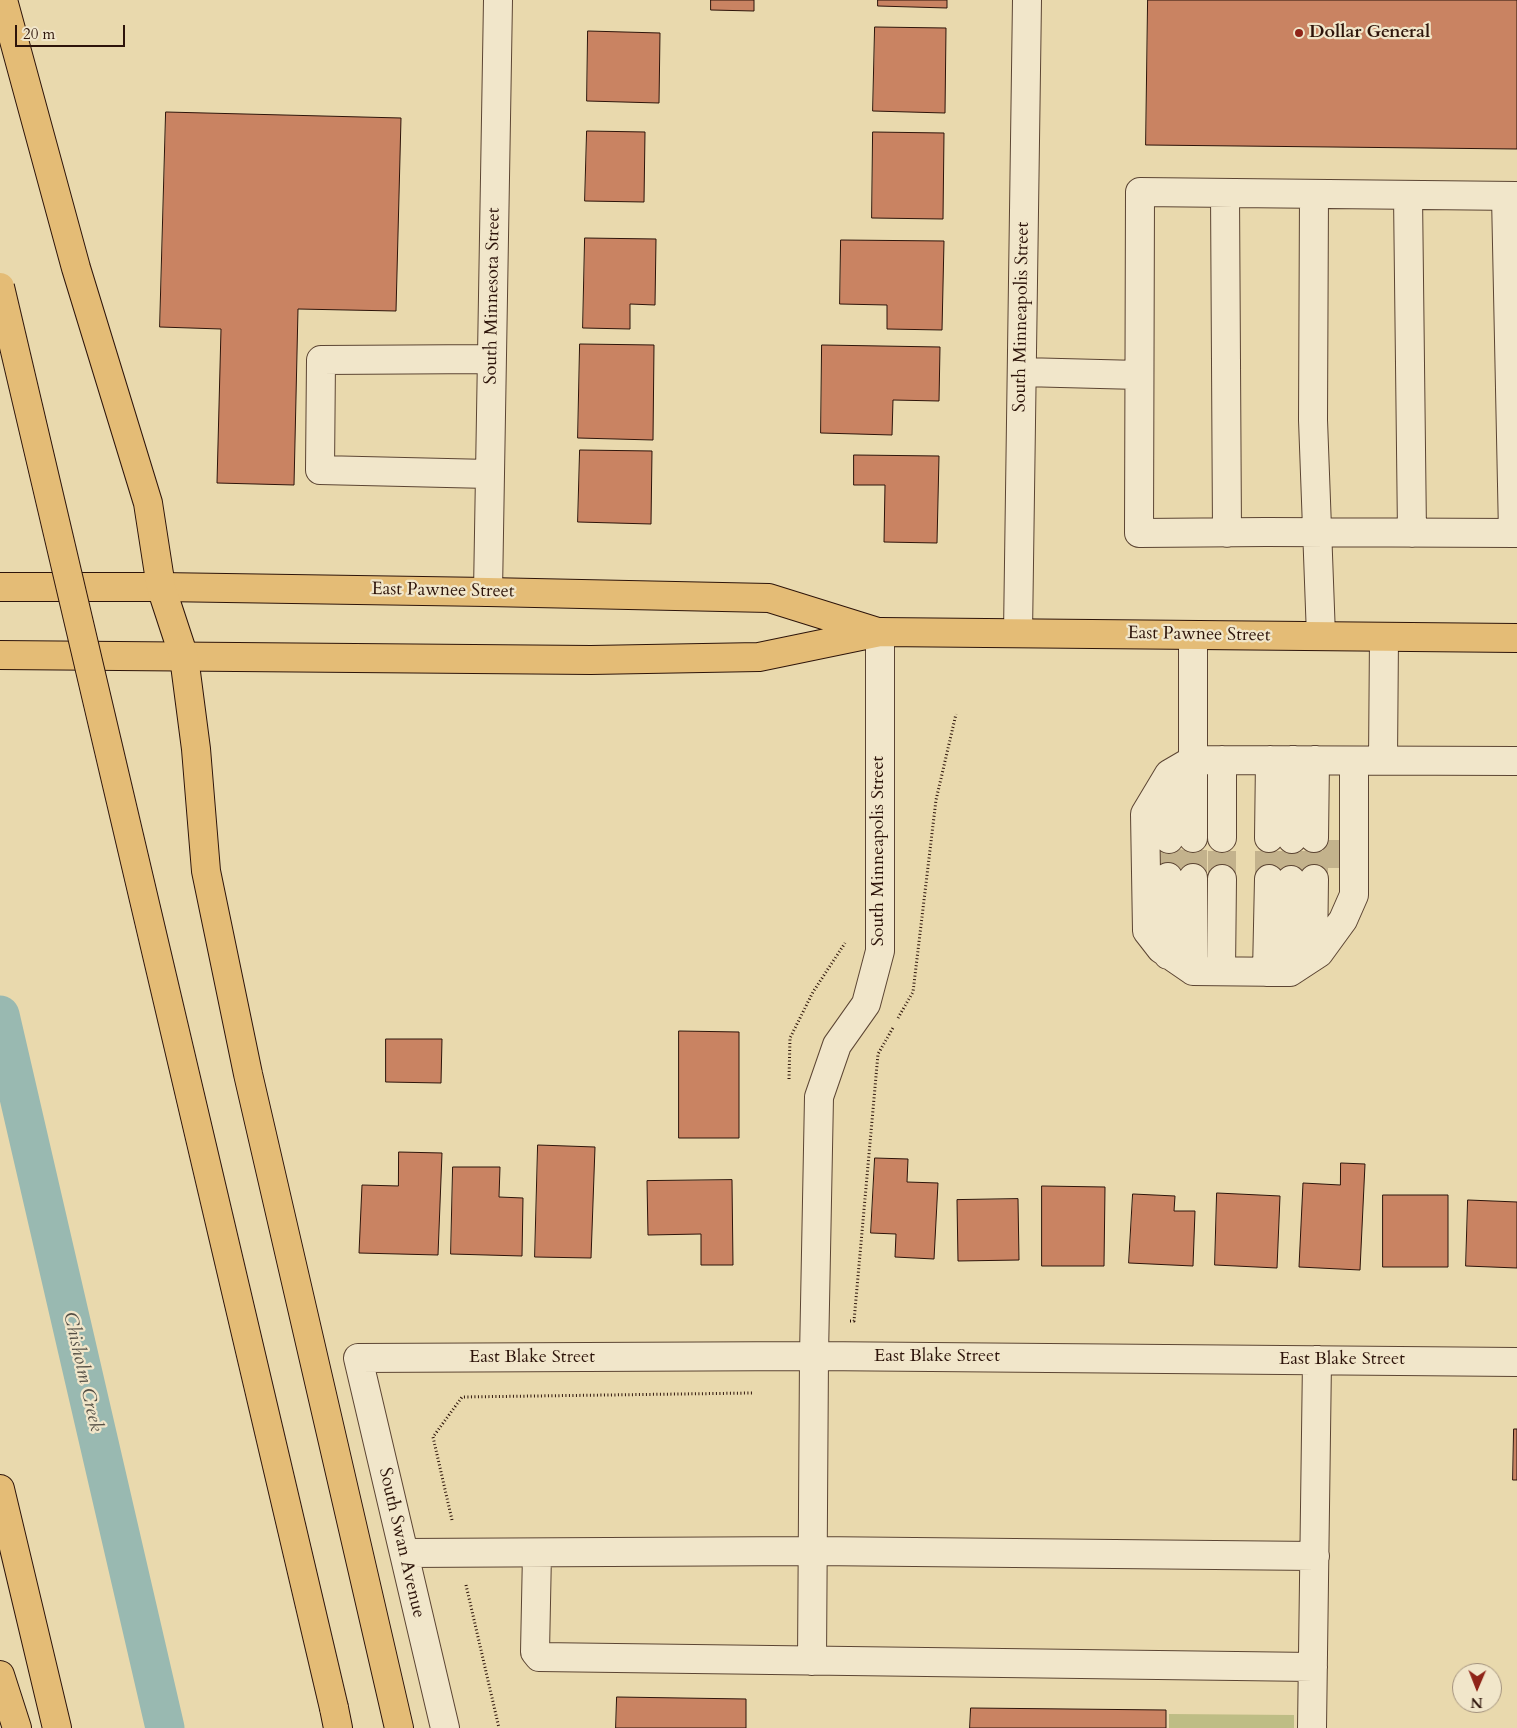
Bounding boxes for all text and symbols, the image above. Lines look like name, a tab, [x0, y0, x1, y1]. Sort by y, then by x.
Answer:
scale bar	[18, 15, 128, 47]
place label: Dollar General	[1309, 22, 1430, 44]
text: 20 m	[23, 24, 55, 44]
marker: Dollar General	[1293, 27, 1305, 39]
street label: South Minnesota Street	[481, 207, 505, 385]
street label: South Minneapolis Street	[1010, 222, 1034, 412]
street label: East Pawnee Street	[371, 579, 515, 603]
street label: East Pawnee Street	[1127, 623, 1271, 647]
street label: South Minneapolis Street	[868, 756, 890, 946]
water label: Chisholm Creek	[57, 1310, 107, 1434]
street label: East Blake Street	[874, 1346, 1000, 1368]
street label: East Blake Street	[469, 1347, 595, 1369]
street label: East Blake Street	[1279, 1349, 1405, 1371]
street label: South Swan Avenue	[373, 1466, 429, 1620]
north arrow	[1452, 1663, 1502, 1713]
text: N	[1471, 1693, 1483, 1712]

